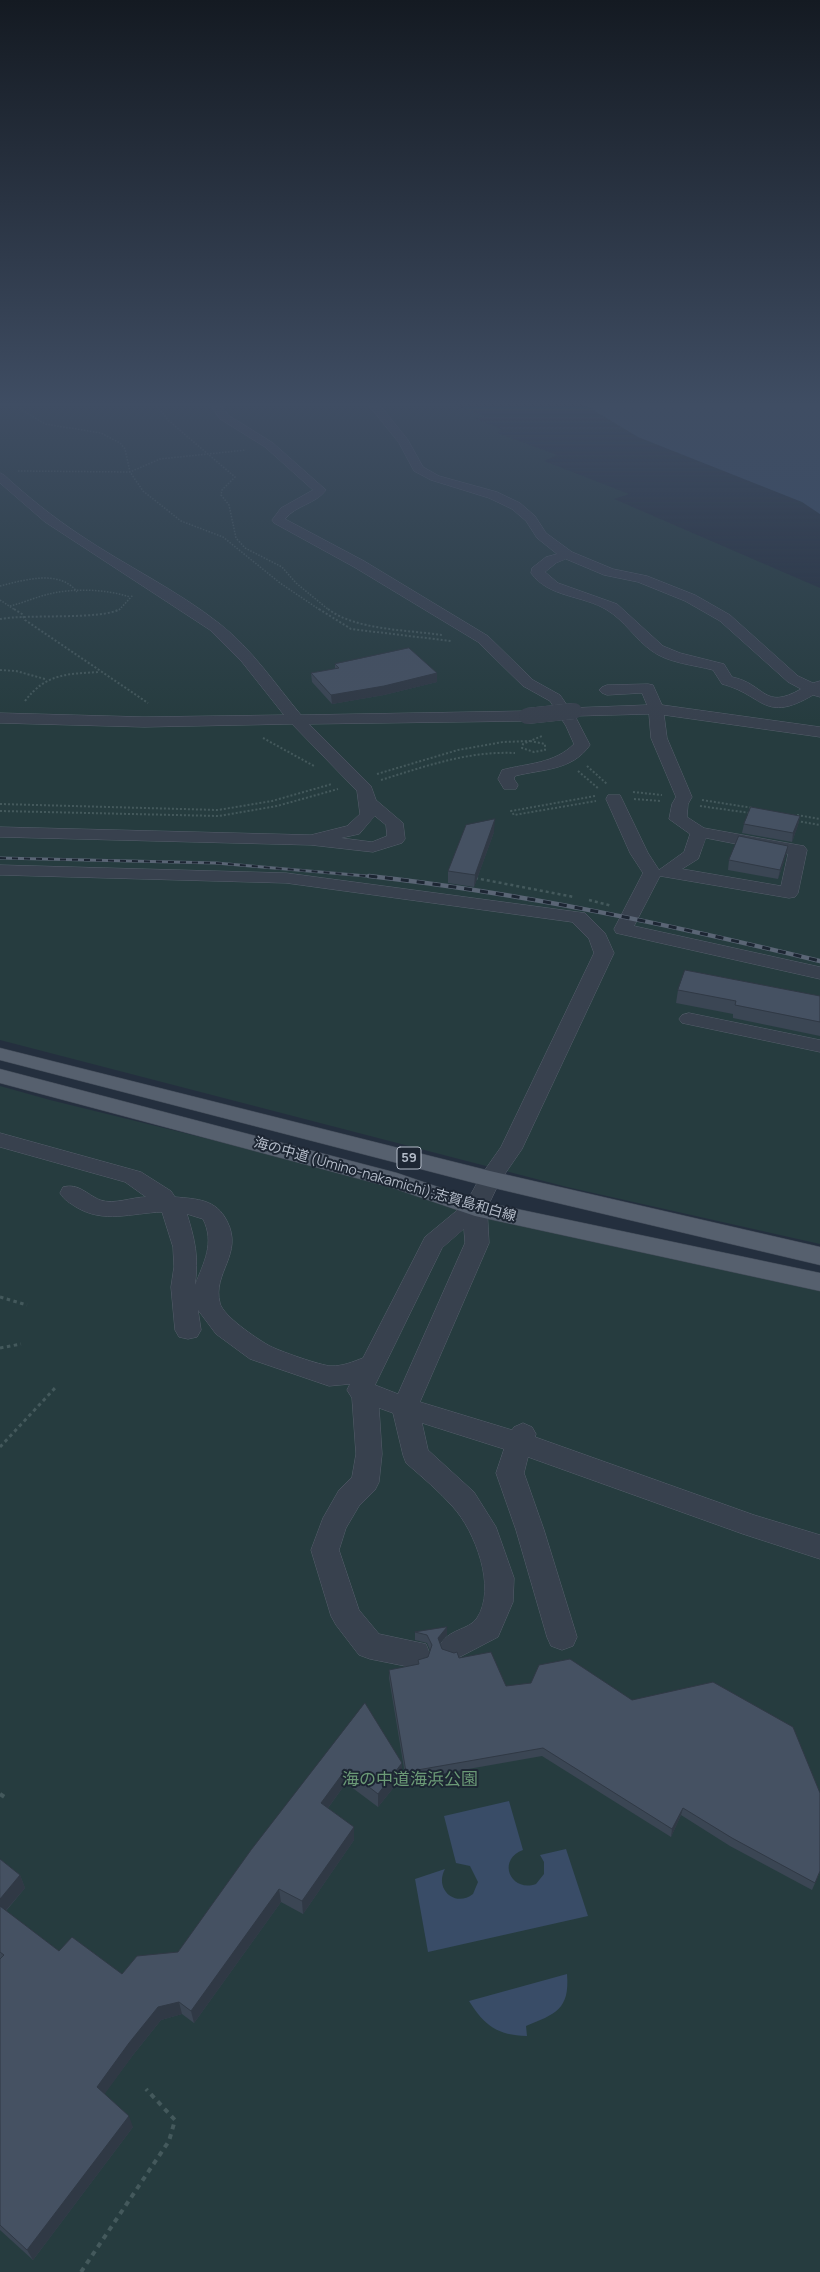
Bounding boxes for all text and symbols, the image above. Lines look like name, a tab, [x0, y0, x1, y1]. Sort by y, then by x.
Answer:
street label: 海の中道 (Umino-nakamichi);志賀島和白線	[252, 1134, 518, 1226]
road number: 59	[397, 1147, 421, 1169]
park label: 海の中道海浜公園	[342, 1770, 478, 1790]

